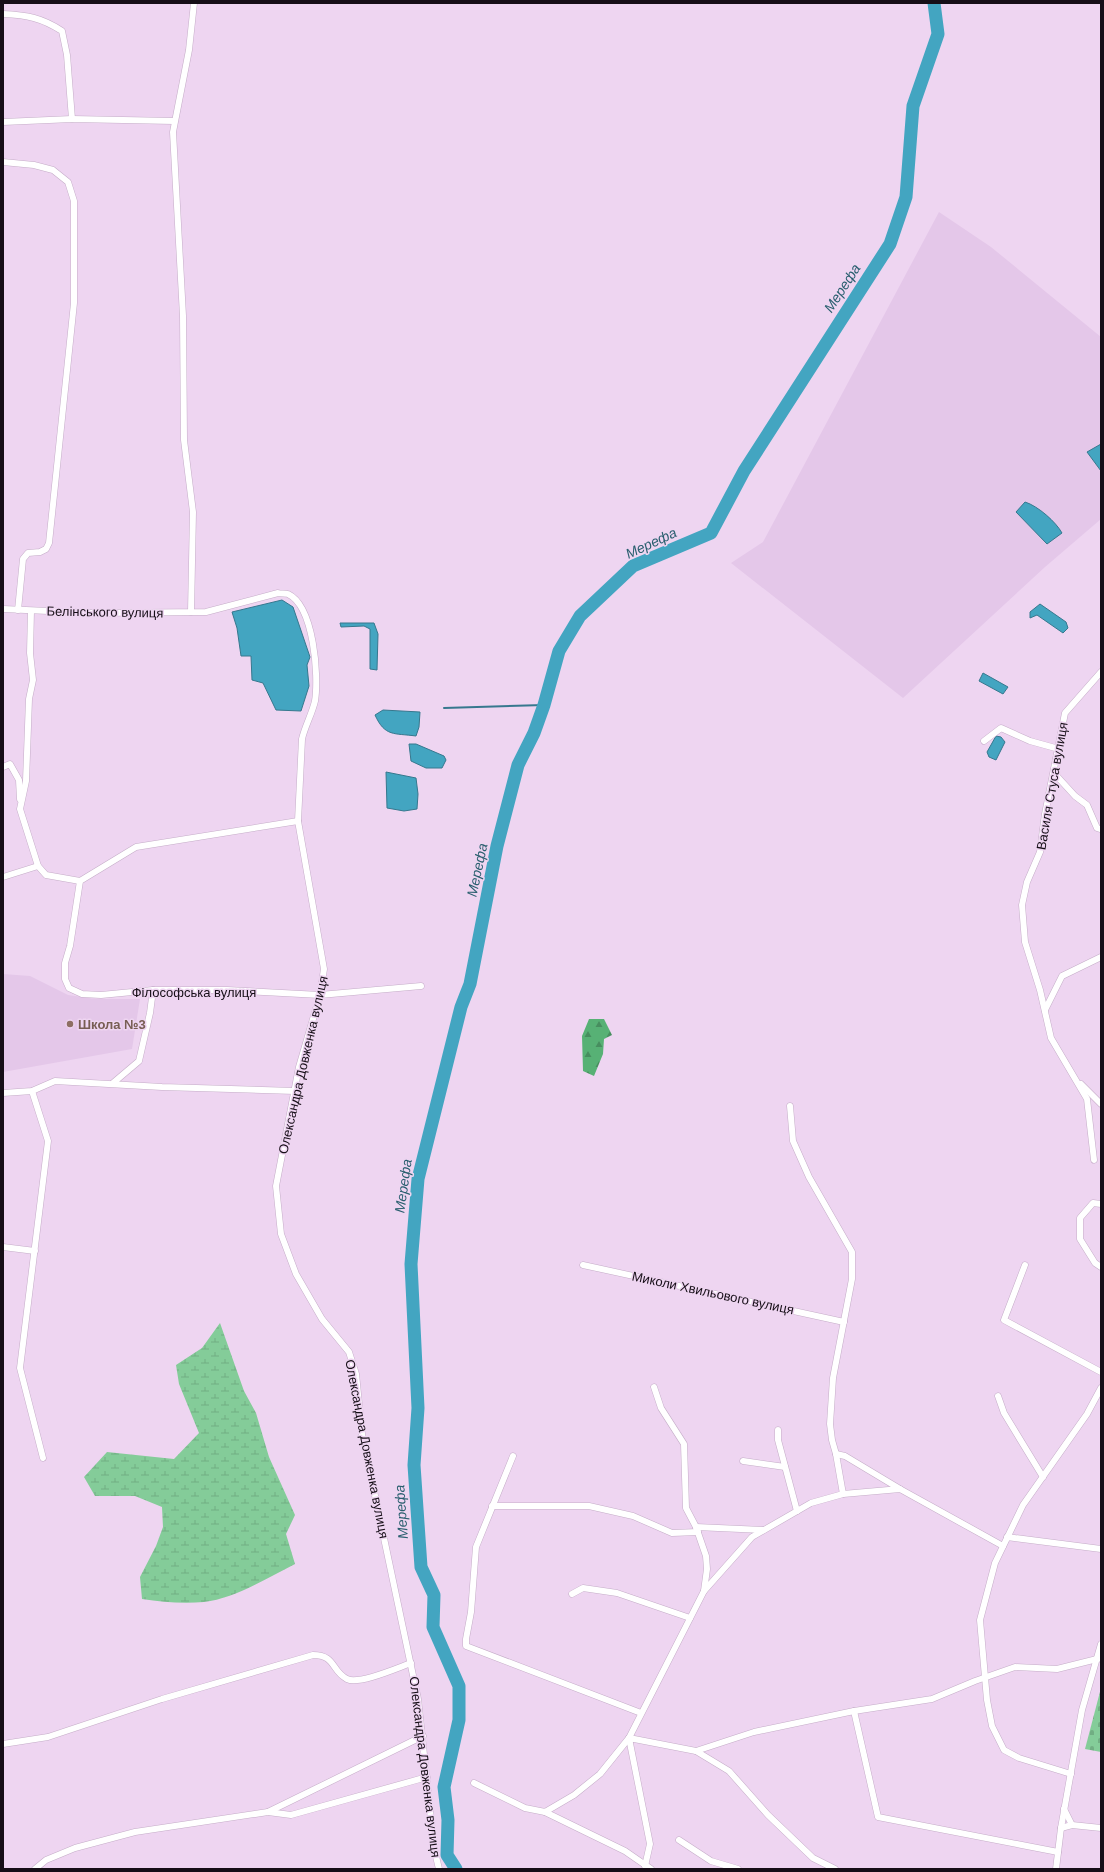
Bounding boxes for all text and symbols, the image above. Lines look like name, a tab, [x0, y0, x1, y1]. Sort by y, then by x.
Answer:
water label: Мерефа	[820, 261, 864, 315]
water label: Мерефа	[623, 524, 679, 562]
street label: Белінського вулиця	[46, 603, 164, 621]
street label: Василя Стуса вулиця	[1033, 721, 1071, 851]
water label: Мерефа	[464, 842, 491, 898]
street label: Олександра Довженка вулиця	[275, 975, 331, 1155]
street label: Філософська вулиця	[132, 985, 256, 1000]
place label: Школа №3	[78, 1017, 146, 1032]
marker: Школа №3	[65, 1019, 75, 1029]
water label: Мерефа	[391, 1158, 415, 1214]
street label: Миколи Хвильового вулиця	[631, 1268, 795, 1318]
street label: Олександра Довженка вулиця	[342, 1358, 392, 1540]
water label: Мерефа	[391, 1484, 411, 1540]
street label: Олександра Довженка вулиця	[406, 1676, 444, 1858]

